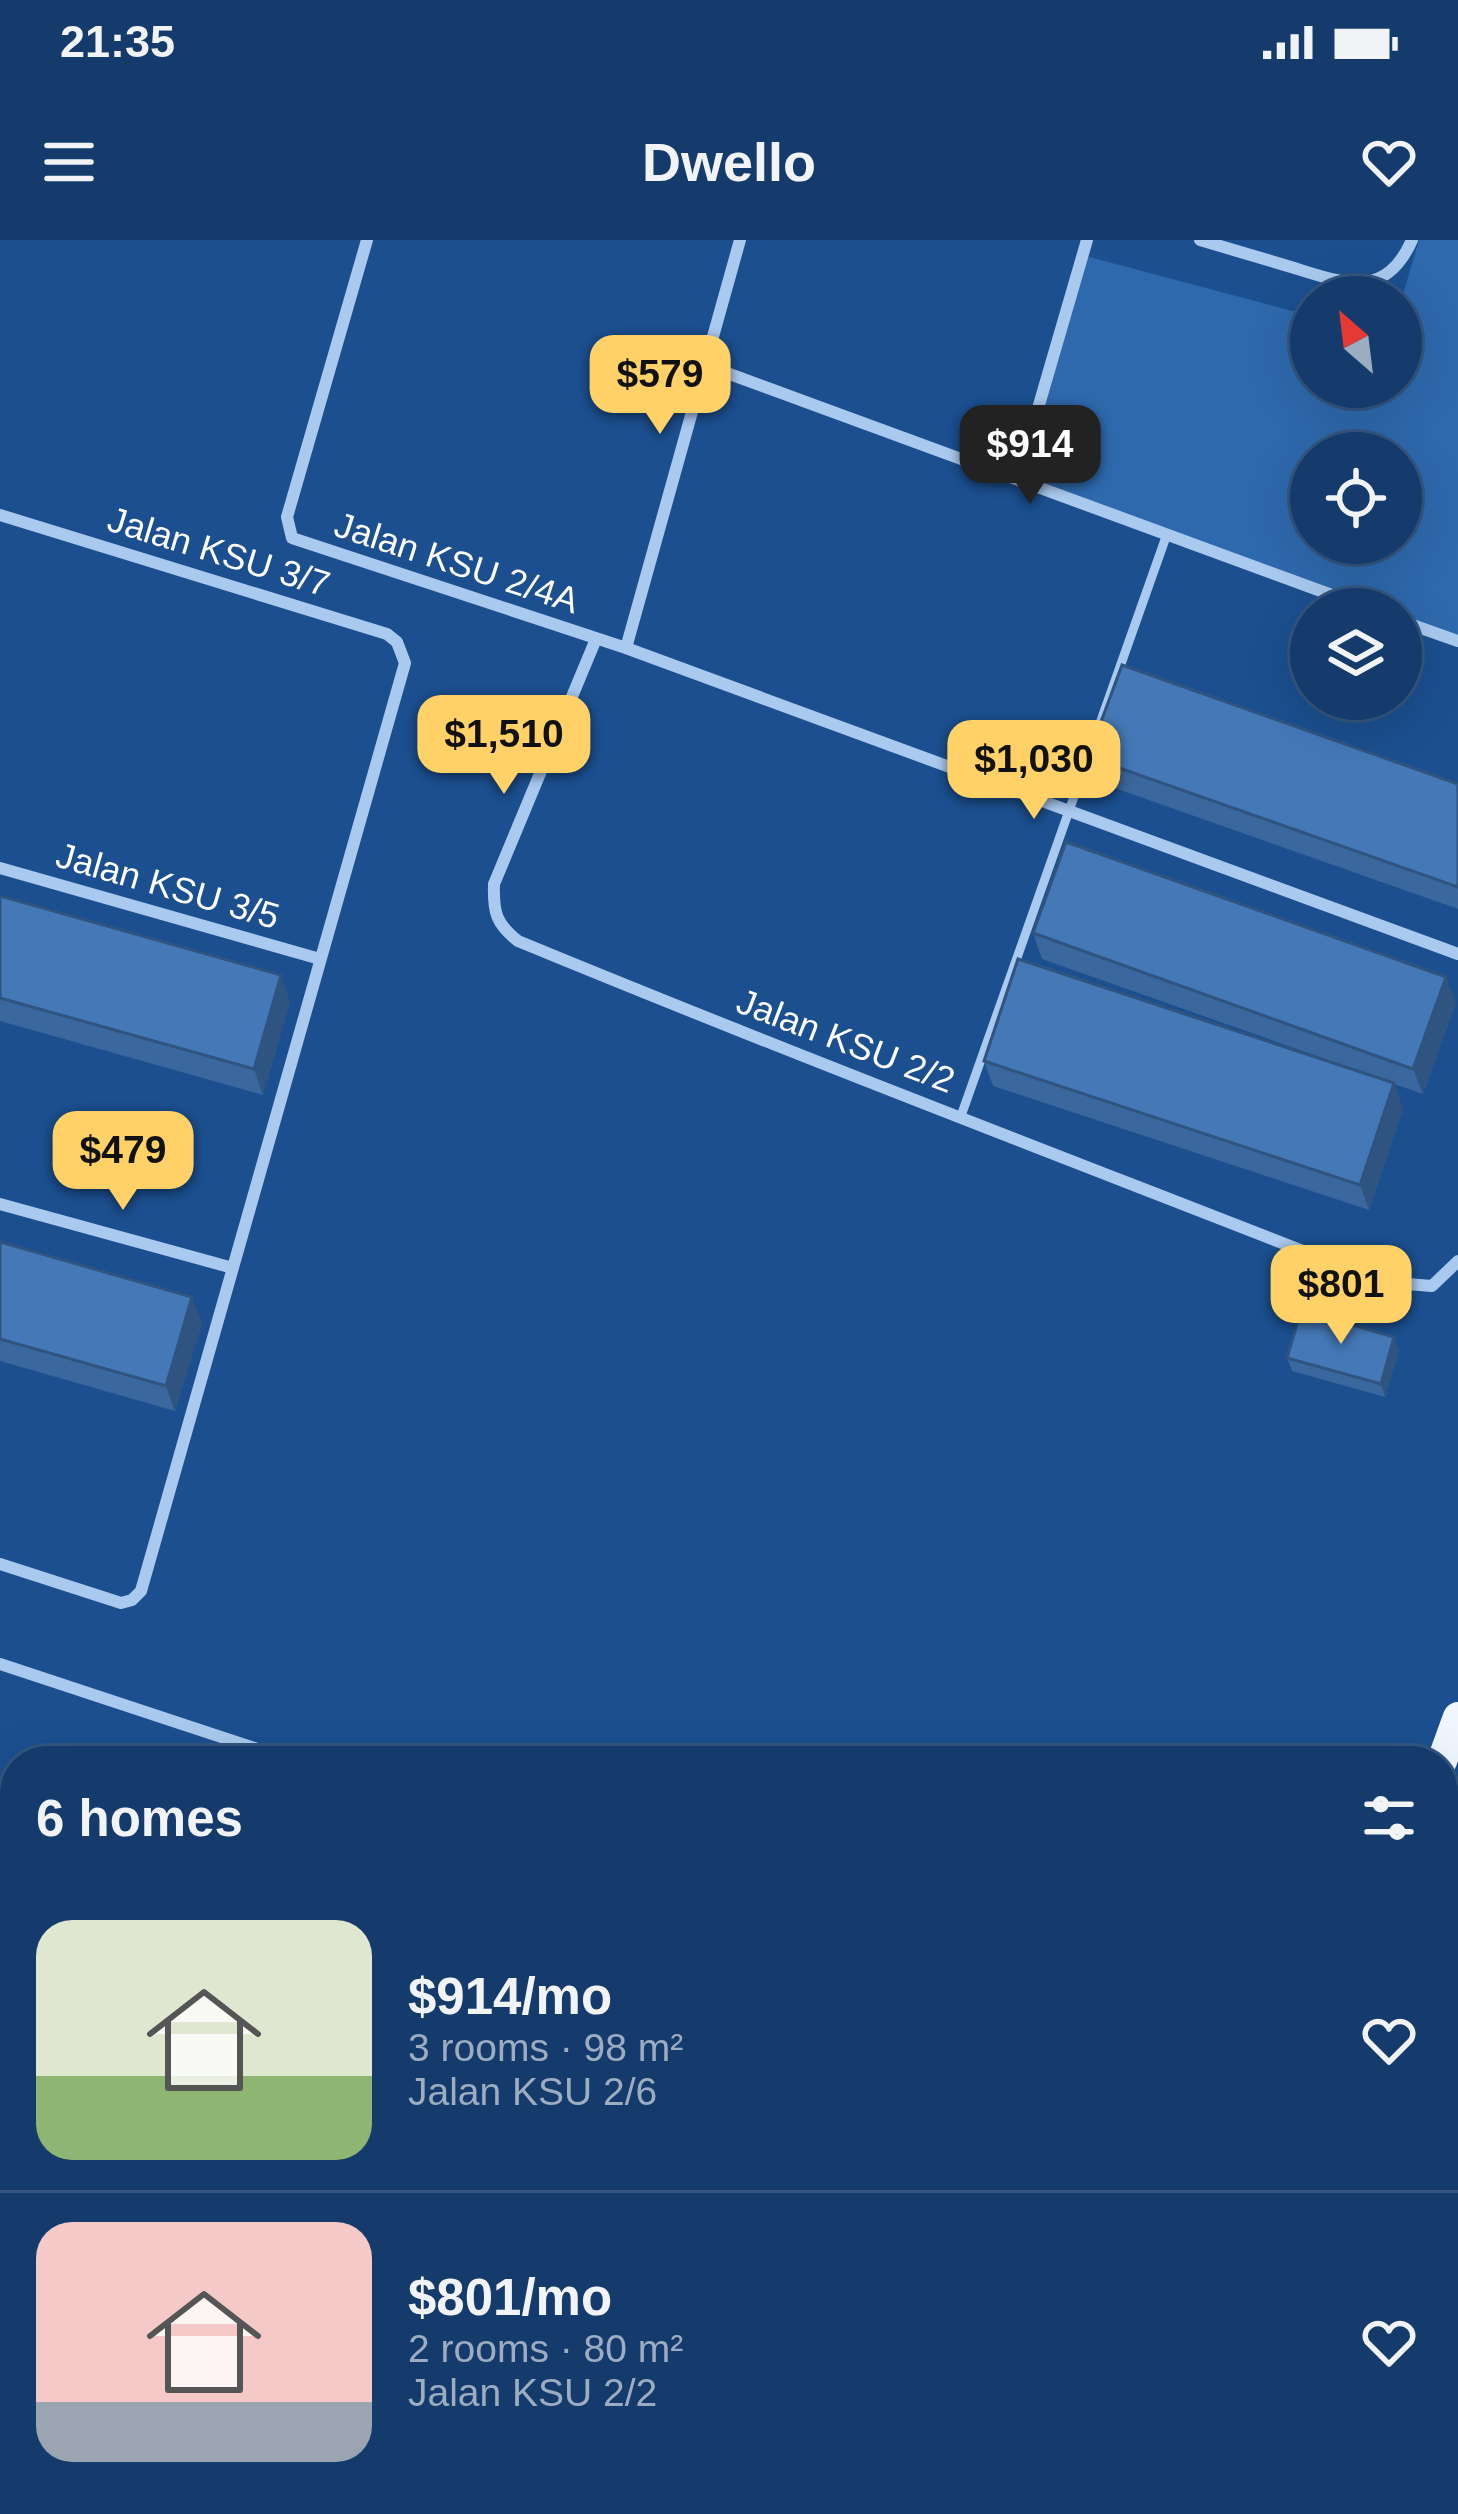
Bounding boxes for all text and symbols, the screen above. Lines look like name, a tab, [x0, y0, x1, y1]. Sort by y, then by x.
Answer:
text: 21:35	[60, 16, 175, 67]
icon: menu	[36, 129, 102, 195]
icon: heart	[1356, 129, 1422, 195]
text: Dwello	[642, 132, 816, 192]
north arrow	[1290, 276, 1422, 408]
map controls	[1290, 276, 1422, 720]
pin: $579	[589, 335, 731, 437]
text: $579	[617, 352, 703, 395]
pin: $914	[959, 405, 1101, 507]
text: $914	[987, 422, 1073, 465]
button: locate	[1290, 432, 1422, 564]
street label: Jalan KSU 3/7	[103, 498, 335, 605]
street label: Jalan KSU 2/4A	[330, 504, 584, 621]
button: layers	[1290, 588, 1422, 720]
pin: $1,510	[406, 695, 602, 797]
text: $1,510	[444, 712, 564, 755]
pin: $1,030	[936, 720, 1132, 822]
text: $1,030	[974, 737, 1094, 780]
street label: Jalan KSU 3/5	[52, 834, 284, 937]
street label: Jalan KSU 2/2	[731, 980, 961, 1101]
pin: $479	[52, 1111, 194, 1213]
text: $479	[80, 1128, 166, 1171]
pin: $801	[1270, 1245, 1412, 1347]
text: $801	[1298, 1262, 1384, 1305]
icon: filters	[1356, 1785, 1422, 1851]
text: 6 homes	[36, 1790, 243, 1847]
icon: home	[132, 1968, 276, 2112]
text: $914/mo	[408, 1968, 612, 2025]
icon: heart	[1356, 2007, 1422, 2073]
text: 3 rooms · 98 m²	[408, 2026, 683, 2069]
text: Jalan KSU 2/6	[408, 2070, 657, 2113]
text: $801/mo	[408, 2269, 612, 2326]
icon: home	[132, 2270, 276, 2414]
icon: heart	[1356, 2309, 1422, 2375]
text: 2 rooms · 80 m²	[408, 2327, 683, 2370]
text: Jalan KSU 2/2	[408, 2371, 657, 2414]

